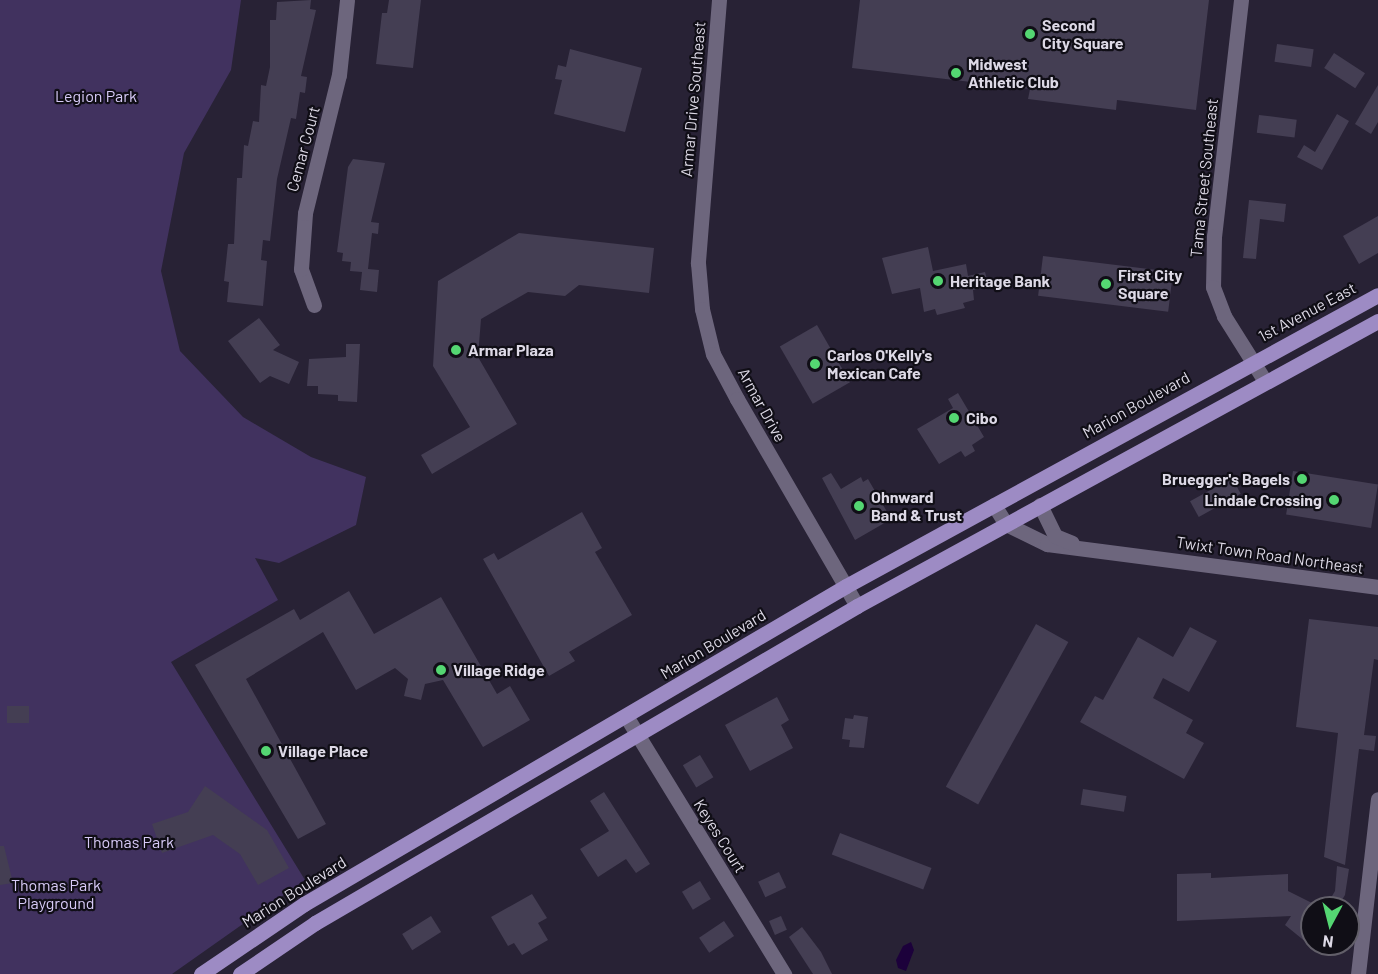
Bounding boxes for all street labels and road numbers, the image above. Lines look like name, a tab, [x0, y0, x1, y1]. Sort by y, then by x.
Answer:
street label: Armar Drive Southeast	[677, 21, 709, 177]
street label: Tama Street Southeast	[1186, 98, 1222, 258]
street label: Cemar Court	[282, 104, 324, 194]
street label: 1st Avenue East	[1255, 278, 1359, 346]
street label: Armar Drive	[734, 365, 790, 445]
street label: Marion Boulevard	[1079, 368, 1193, 442]
street label: Twixt Town Road Northeast	[1175, 532, 1365, 578]
street label: Marion Boulevard	[657, 605, 769, 683]
street label: Keyes Court	[690, 796, 750, 876]
street label: Marion Boulevard	[238, 852, 350, 932]

